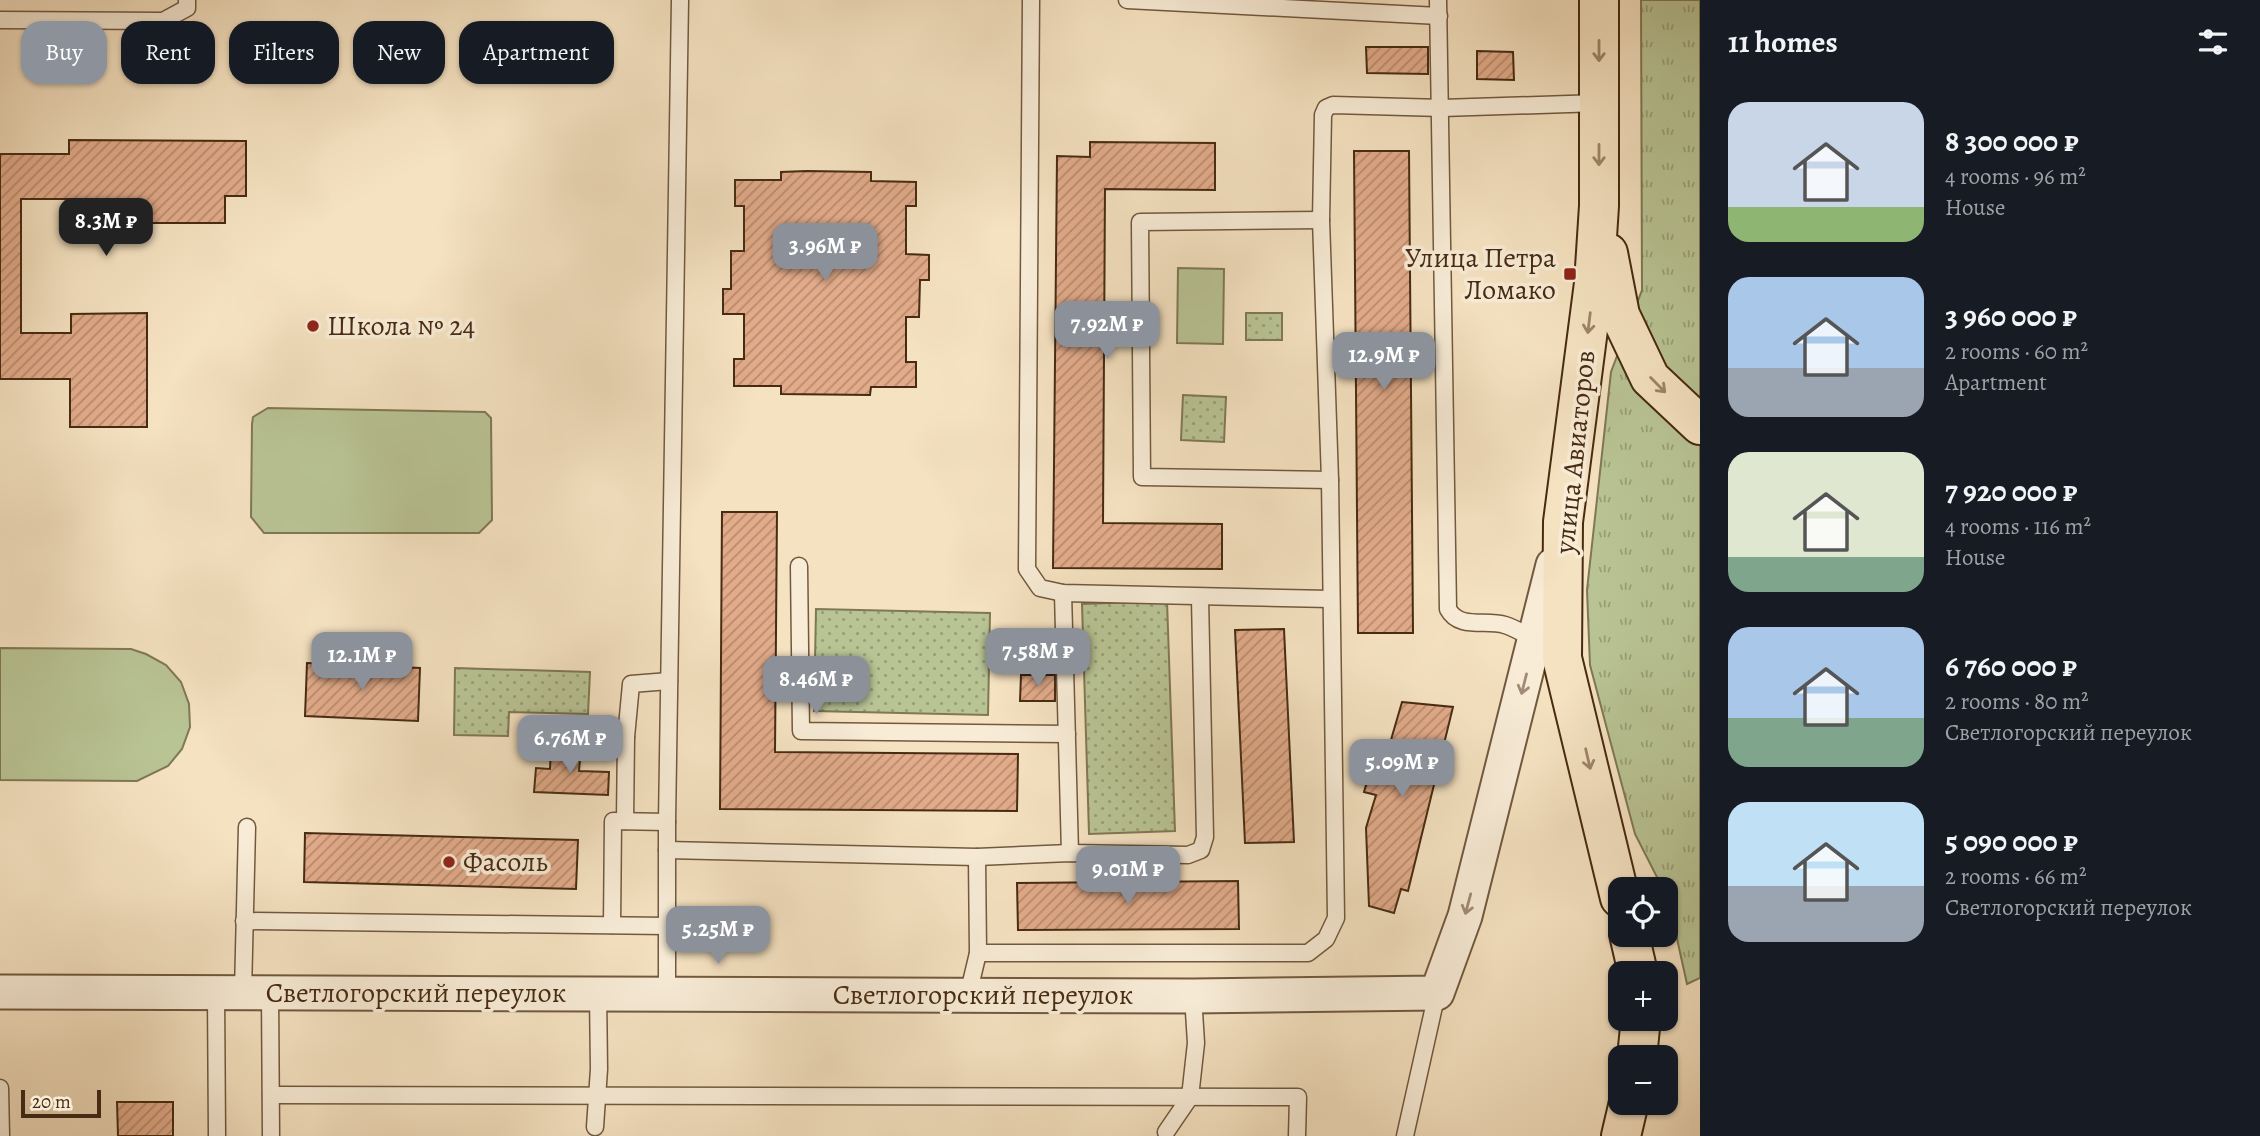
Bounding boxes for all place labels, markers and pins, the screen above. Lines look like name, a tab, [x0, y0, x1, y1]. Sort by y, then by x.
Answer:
pin: 8.3M ₽	[49, 198, 163, 258]
pin: 3.96M ₽	[760, 224, 890, 283]
place label: Улица Петра Ломако	[1405, 239, 1556, 309]
marker: Улица Петра Ломако	[1562, 266, 1578, 282]
pin: 7.92M ₽	[1042, 302, 1172, 361]
place label: Школа № 24	[327, 307, 475, 345]
marker: Школа № 24	[305, 318, 321, 334]
pin: 12.9M ₽	[1319, 332, 1449, 392]
pin: 7.58M ₽	[973, 628, 1103, 688]
pin: 12.1M ₽	[297, 632, 427, 692]
pin: 8.46M ₽	[751, 656, 881, 716]
pin: 6.76M ₽	[505, 716, 635, 775]
pin: 5.09M ₽	[1337, 740, 1467, 799]
place label: Фасоль	[463, 843, 548, 881]
pin: 9.01M ₽	[1063, 846, 1193, 906]
marker: Фасоль	[441, 854, 457, 870]
pin: 5.25M ₽	[653, 906, 783, 966]

